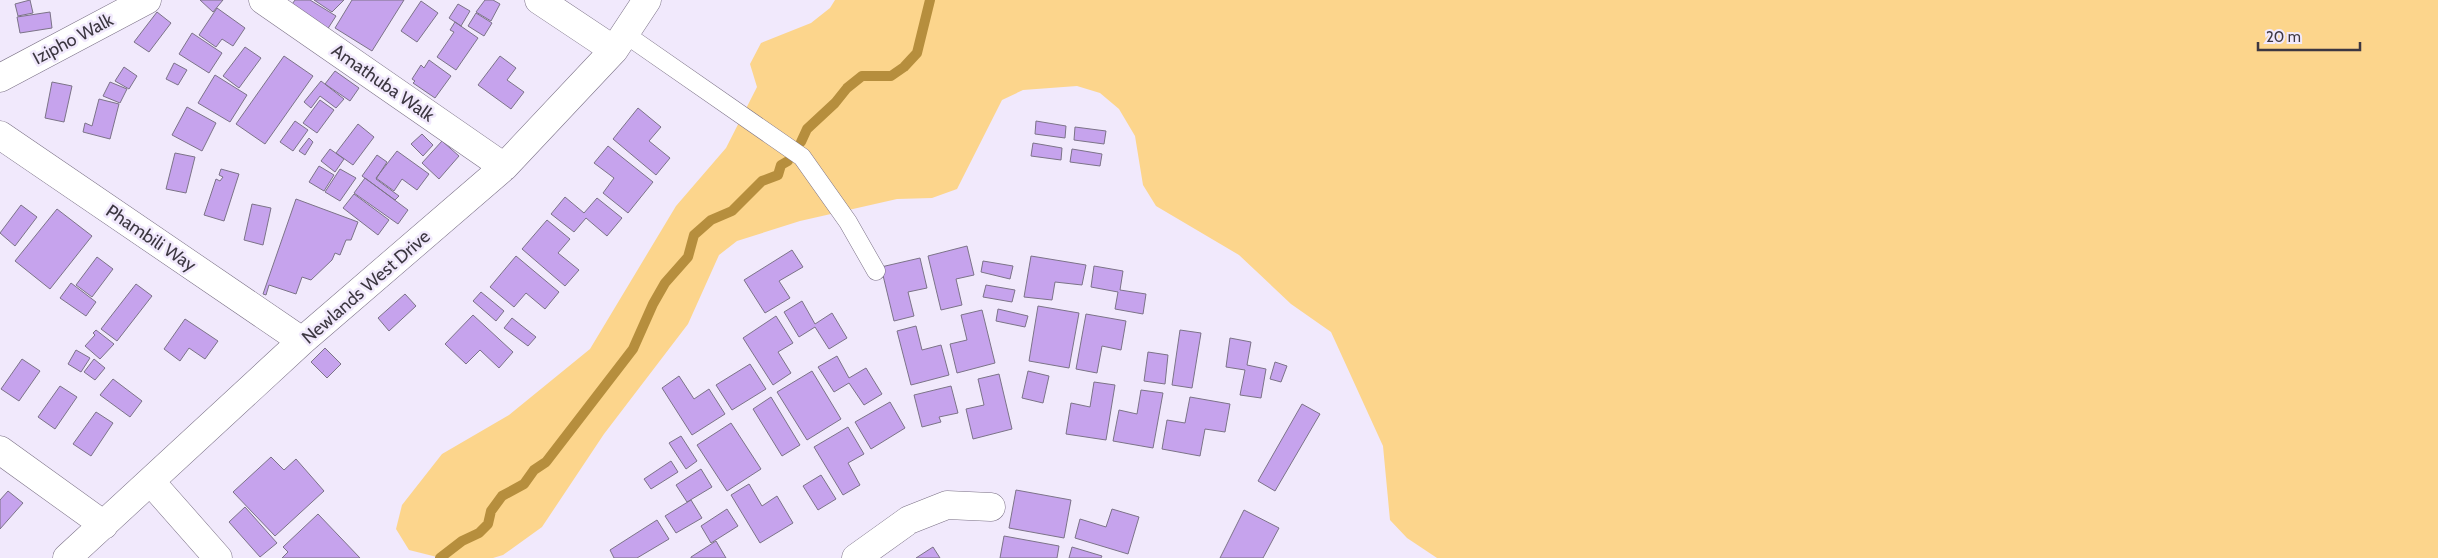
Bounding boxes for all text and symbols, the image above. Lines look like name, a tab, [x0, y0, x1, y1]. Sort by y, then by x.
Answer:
street label: Izipho Walk	[29, 8, 118, 69]
scale bar	[2258, 20, 2360, 52]
text: 20 m	[2266, 28, 2301, 46]
street label: Amathuba Walk	[327, 39, 439, 127]
street label: Phambili Way	[102, 200, 200, 276]
street label: Newlands West Drive	[297, 225, 435, 349]

